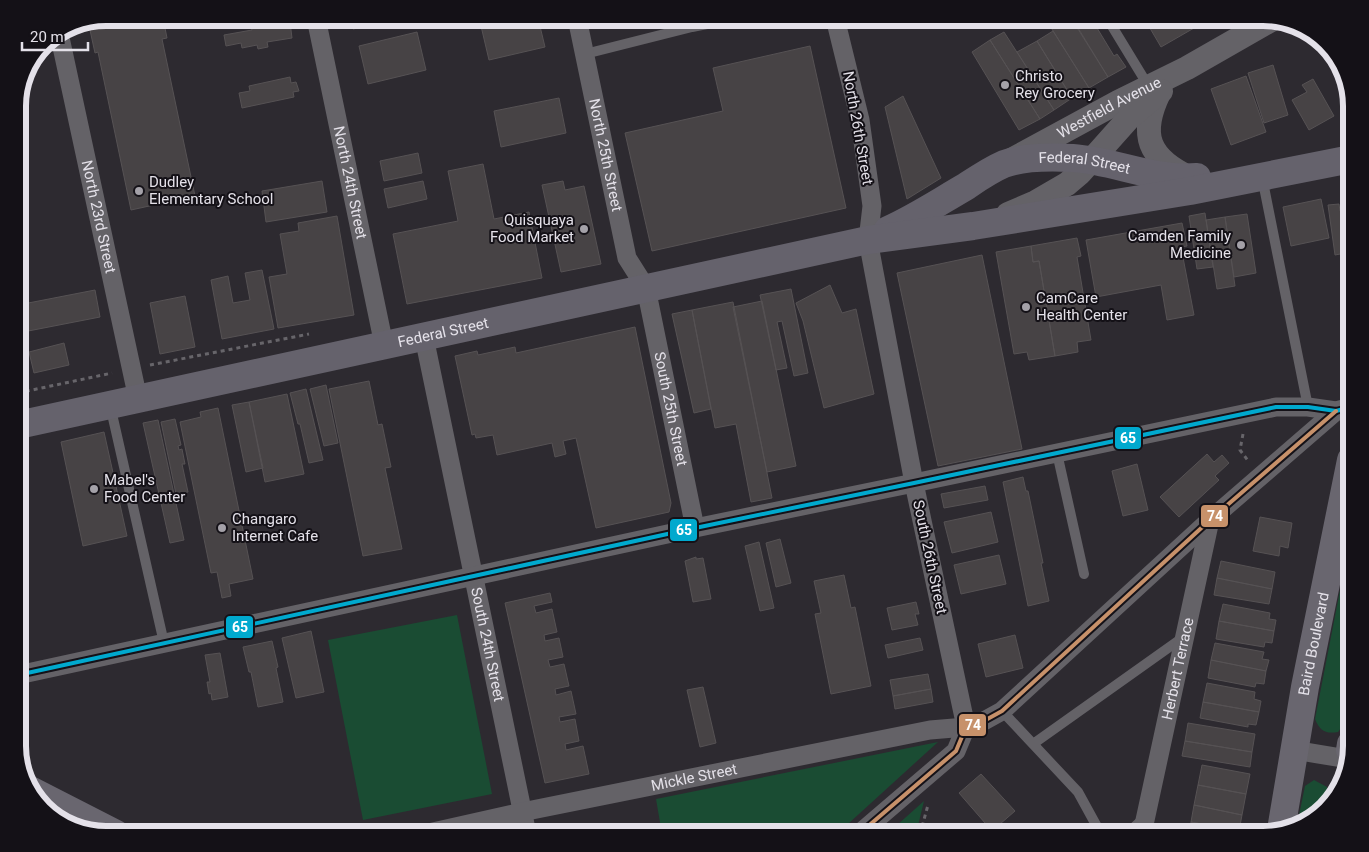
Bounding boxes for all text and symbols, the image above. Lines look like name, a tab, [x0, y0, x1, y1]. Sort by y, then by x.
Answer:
scale bar	[22, 20, 89, 52]
text: 20 m	[30, 28, 64, 46]
place label: Christo Rey Grocery	[1015, 67, 1095, 102]
street label: North 26th Street	[839, 70, 877, 186]
street label: Westfield Avenue	[1054, 73, 1164, 142]
marker: Christo Rey Grocery	[999, 79, 1011, 91]
street label: North 25th Street	[585, 97, 626, 213]
street label: North 24th Street	[330, 124, 371, 241]
street label: Federal Street	[1038, 149, 1132, 178]
street label: North 23rd Street	[78, 159, 120, 275]
place label: Dudley Elementary School	[149, 173, 273, 208]
marker: Dudley Elementary School	[133, 185, 145, 197]
place label: Quisquaya Food Market	[490, 211, 574, 246]
marker: Quisquaya Food Market	[578, 223, 590, 235]
place label: Camden Family Medicine	[1128, 227, 1231, 262]
marker: Camden Family Medicine	[1235, 239, 1247, 251]
place label: CamCare Health Center	[1036, 289, 1127, 324]
marker: CamCare Health Center	[1020, 301, 1032, 313]
street label: Federal Street	[396, 314, 490, 351]
street label: South 25th Street	[650, 350, 691, 468]
line badge: 65	[1114, 426, 1142, 450]
text: 65	[1120, 430, 1136, 446]
place label: Mabel's Food Center	[104, 471, 185, 506]
marker: Mabel's Food Center	[88, 483, 100, 495]
street label: South 26th Street	[909, 498, 951, 616]
line badge: 74	[1200, 504, 1229, 528]
text: 74	[1207, 508, 1223, 524]
place label: Changaro Internet Cafe	[232, 510, 318, 545]
line badge: 65	[669, 518, 698, 542]
marker: Changaro Internet Cafe	[216, 522, 228, 534]
text: 65	[676, 522, 692, 538]
street label: South 24th Street	[467, 586, 508, 703]
street label: Baird Boulevard	[1295, 591, 1333, 697]
line badge: 65	[225, 615, 254, 639]
street label: Herbert Terrace	[1158, 616, 1198, 722]
text: 65	[232, 619, 248, 635]
line badge: 74	[958, 713, 987, 737]
text: 74	[965, 717, 981, 733]
street label: Mickle Street	[650, 760, 739, 795]

